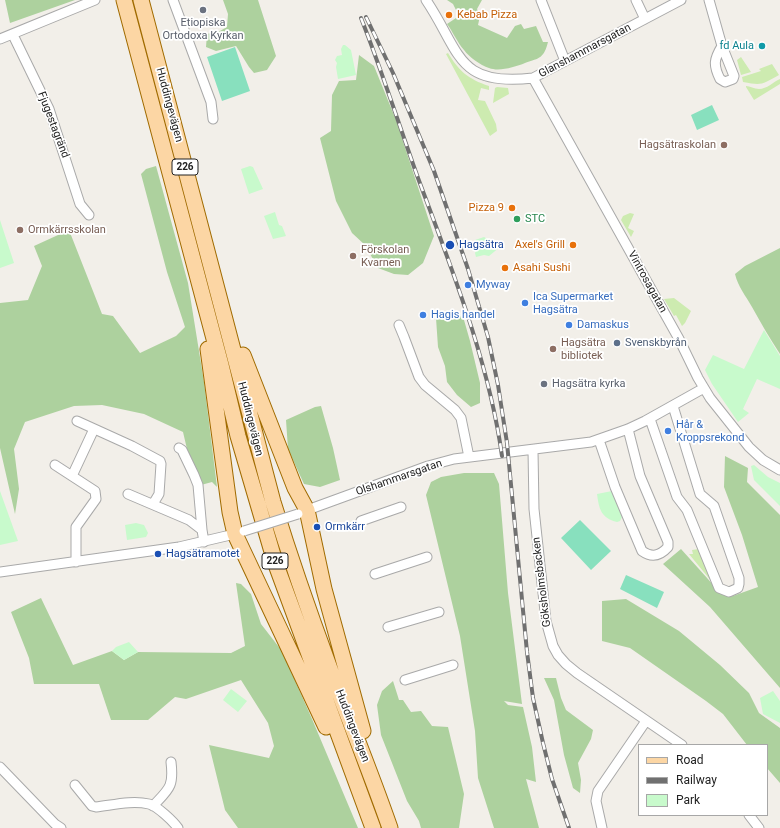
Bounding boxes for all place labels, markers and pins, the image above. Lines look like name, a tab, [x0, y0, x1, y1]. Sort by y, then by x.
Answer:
marker: Etiopiska Ortodoxa Kyrkan	[198, 5, 208, 15]
place label: Kebab Pizza	[457, 8, 517, 22]
marker: Kebab Pizza	[444, 10, 454, 20]
place label: Etiopiska Ortodoxa Kyrkan	[162, 16, 244, 42]
place label: fd Aula	[720, 39, 754, 53]
marker: fd Aula	[757, 41, 767, 51]
place label: Hagsätraskolan	[639, 138, 716, 152]
marker: Hagsätraskolan	[719, 140, 729, 150]
place label: Pizza 9	[469, 201, 504, 215]
marker: Pizza 9	[507, 203, 517, 213]
place label: STC	[525, 212, 545, 226]
marker: STC	[512, 214, 522, 224]
place label: Ormkärrsskolan	[28, 223, 106, 237]
marker: Ormkärrsskolan	[15, 225, 25, 235]
place label: Hagsätra	[459, 238, 504, 252]
place label: Axel's Grill	[515, 238, 565, 252]
marker: Hagsätra	[444, 239, 456, 251]
marker: Axel's Grill	[568, 240, 578, 250]
place label: Förskolan Kvarnen	[361, 243, 409, 269]
marker: Förskolan Kvarnen	[348, 251, 358, 261]
place label: Asahi Sushi	[513, 261, 570, 275]
marker: Asahi Sushi	[500, 263, 510, 273]
place label: Myway	[476, 278, 510, 292]
marker: Myway	[463, 280, 473, 290]
place label: Ica Supermarket Hagsätra	[533, 290, 613, 316]
marker: Ica Supermarket Hagsätra	[520, 298, 530, 308]
place label: Hagis handel	[431, 308, 495, 322]
marker: Hagis handel	[418, 310, 428, 320]
place label: Damaskus	[577, 318, 629, 332]
marker: Damaskus	[564, 320, 574, 330]
place label: Hagsätra bibliotek	[561, 336, 606, 362]
place label: Svenskbyrån	[625, 336, 687, 350]
marker: Svenskbyrån	[612, 338, 622, 348]
marker: Hagsätra bibliotek	[548, 344, 558, 354]
place label: Hagsätra kyrka	[552, 377, 626, 391]
marker: Hagsätra kyrka	[539, 379, 549, 389]
place label: Hår & Kroppsrekond	[676, 418, 744, 444]
marker: Hår & Kroppsrekond	[663, 426, 673, 436]
place label: Ormkärr	[325, 520, 365, 534]
marker: Ormkärr	[312, 522, 322, 532]
place label: Hagsätramotet	[166, 547, 240, 561]
marker: Hagsätramotet	[153, 549, 163, 559]

